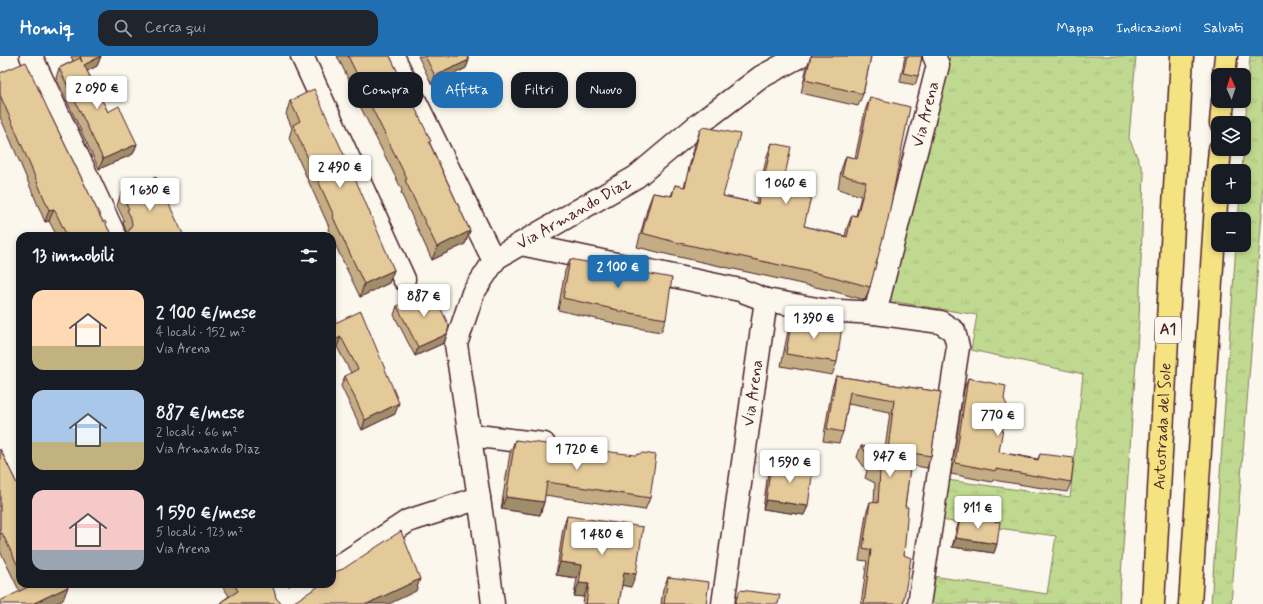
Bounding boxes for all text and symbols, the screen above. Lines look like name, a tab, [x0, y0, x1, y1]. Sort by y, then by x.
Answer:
search box	[98, 10, 378, 46]
text: Homiq	[20, 16, 74, 41]
icon: search	[112, 17, 134, 39]
text: Cerca qui	[144, 18, 206, 38]
text: Mappa	[1056, 19, 1094, 37]
text: Indicazioni	[1116, 19, 1181, 37]
text: Salvati	[1203, 19, 1243, 37]
north arrow	[1211, 68, 1251, 108]
map controls	[1211, 68, 1251, 252]
chip: Compra	[348, 72, 423, 108]
chip: Affitta	[431, 72, 503, 108]
chip: Filtri	[511, 72, 568, 108]
chip: Nuovo	[576, 72, 636, 108]
pin: 2 090 €	[60, 76, 134, 110]
street label: Via Arena	[907, 79, 944, 149]
text: 2 090 €	[75, 80, 119, 97]
button: layers	[1211, 116, 1251, 156]
pin: 2 490 €	[303, 155, 377, 189]
text: 2 490 €	[318, 159, 362, 176]
button: +	[1211, 164, 1251, 204]
pin: 1 060 €	[749, 171, 823, 205]
street label: Via Armando Diaz	[513, 172, 635, 254]
text: 1 060 €	[765, 175, 807, 192]
pin: 1 630 €	[113, 178, 187, 212]
text: 1 630 €	[129, 182, 171, 199]
button: −	[1211, 212, 1251, 252]
text: 13 immobili	[32, 245, 114, 267]
icon: filters	[298, 245, 320, 267]
pin: 2 100 €	[581, 255, 655, 289]
text: 2 100 €	[597, 259, 639, 276]
pin: 887 €	[396, 284, 452, 318]
text: 887 €	[407, 288, 441, 305]
text: 2 100 €/mese	[156, 302, 256, 324]
icon: home	[64, 306, 112, 354]
pin: 1 390 €	[777, 306, 851, 340]
text: 1 390 €	[794, 310, 834, 327]
road number: A1	[1155, 317, 1181, 343]
text: 4 locali · 152 m²	[156, 324, 246, 341]
text: Via Arena	[156, 341, 210, 358]
street label: Via Arena	[738, 358, 768, 428]
street label: Autostrada del Sole	[1149, 362, 1176, 490]
text: 887 €/mese	[156, 402, 245, 424]
pin: 770 €	[970, 403, 1026, 437]
icon: home	[64, 406, 112, 454]
text: 770 €	[981, 407, 1015, 424]
text: 2 locali · 66 m²	[156, 424, 238, 441]
pin: 1 720 €	[540, 437, 614, 471]
text: Via Armando Diaz	[156, 441, 260, 458]
text: 1 720 €	[556, 441, 598, 458]
pin: 947 €	[862, 444, 918, 478]
text: 947 €	[873, 448, 907, 465]
pin: 1 590 €	[753, 450, 827, 484]
text: 1 590 €	[769, 454, 811, 471]
pin: 911 €	[950, 496, 1006, 530]
text: 911 €	[963, 500, 993, 517]
text: 1 590 €/mese	[156, 502, 256, 524]
icon: home	[64, 506, 112, 554]
pin: 1 480 €	[565, 522, 639, 556]
text: 5 locali · 123 m²	[156, 524, 244, 541]
text: 1 480 €	[580, 526, 624, 543]
text: Via Arena	[156, 541, 210, 558]

